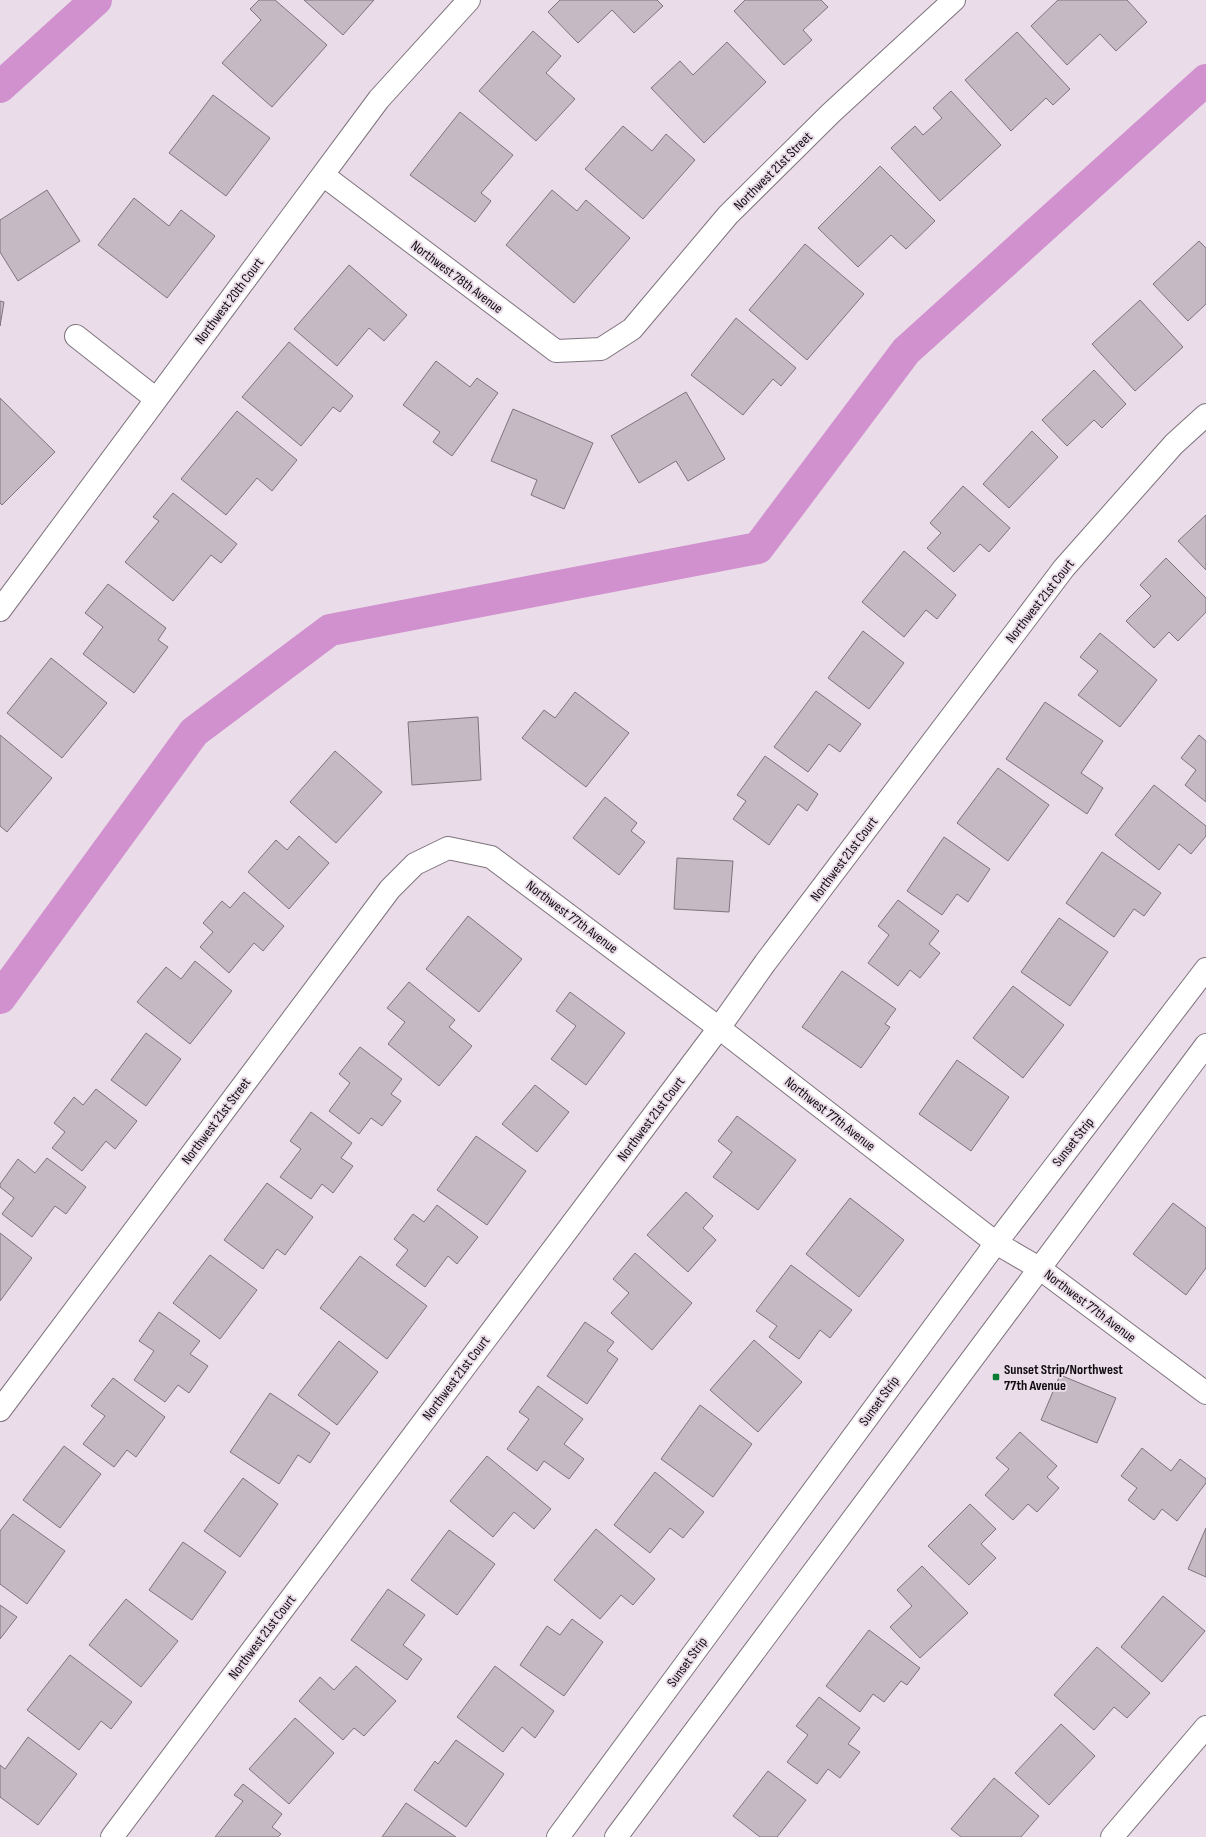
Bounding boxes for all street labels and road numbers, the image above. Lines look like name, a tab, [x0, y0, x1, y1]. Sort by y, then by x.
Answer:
street label: Northwest 21st Street	[730, 128, 816, 214]
street label: Northwest 78th Avenue	[408, 237, 506, 317]
street label: Northwest 20th Court	[191, 254, 267, 348]
street label: Northwest 21st Court	[1002, 556, 1078, 646]
street label: Northwest 21st Court	[807, 813, 881, 905]
street label: Northwest 77th Avenue	[523, 877, 621, 957]
street label: Northwest 21st Court	[614, 1073, 688, 1165]
street label: Northwest 77th Avenue	[781, 1073, 879, 1155]
street label: Northwest 21st Street	[178, 1074, 254, 1168]
street label: Sunset Strip	[1049, 1114, 1098, 1170]
street label: Northwest 77th Avenue	[1041, 1266, 1139, 1346]
street label: Northwest 21st Court	[419, 1332, 493, 1424]
street label: Sunset Strip	[855, 1373, 903, 1429]
street label: Northwest 21st Court	[225, 1591, 299, 1683]
street label: Sunset Strip	[663, 1634, 711, 1690]

